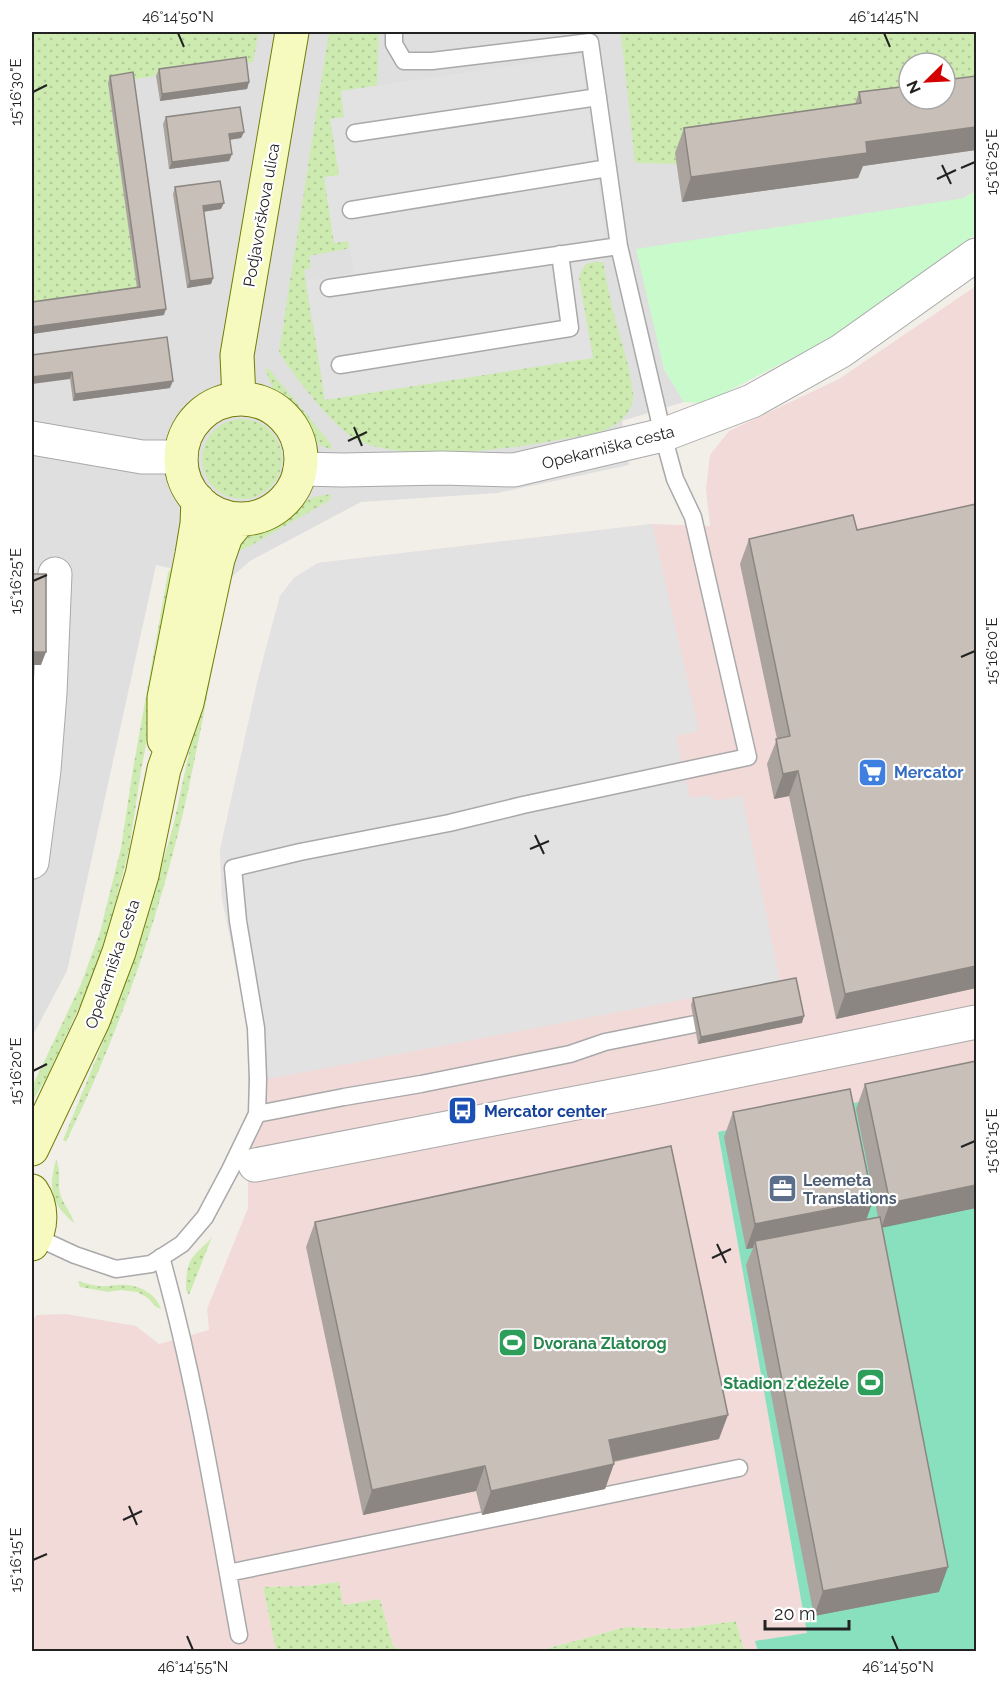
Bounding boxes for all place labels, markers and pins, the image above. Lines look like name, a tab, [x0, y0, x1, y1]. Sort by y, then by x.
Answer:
supermarket icon: Mercator	[857, 756, 889, 788]
place label: Mercator	[894, 763, 963, 782]
bus stop icon: Mercator center	[447, 1095, 479, 1127]
place label: Mercator center	[484, 1102, 607, 1121]
place label: Leemeta Translations	[803, 1171, 897, 1208]
office icon: Leemeta Translations	[766, 1173, 798, 1205]
sports icon: Dvorana Zlatorog	[496, 1327, 528, 1359]
place label: Dvorana Zlatorog	[533, 1334, 667, 1353]
sports icon: Stadion z'dežele	[854, 1367, 886, 1399]
place label: Stadion z'dežele	[723, 1374, 849, 1393]

